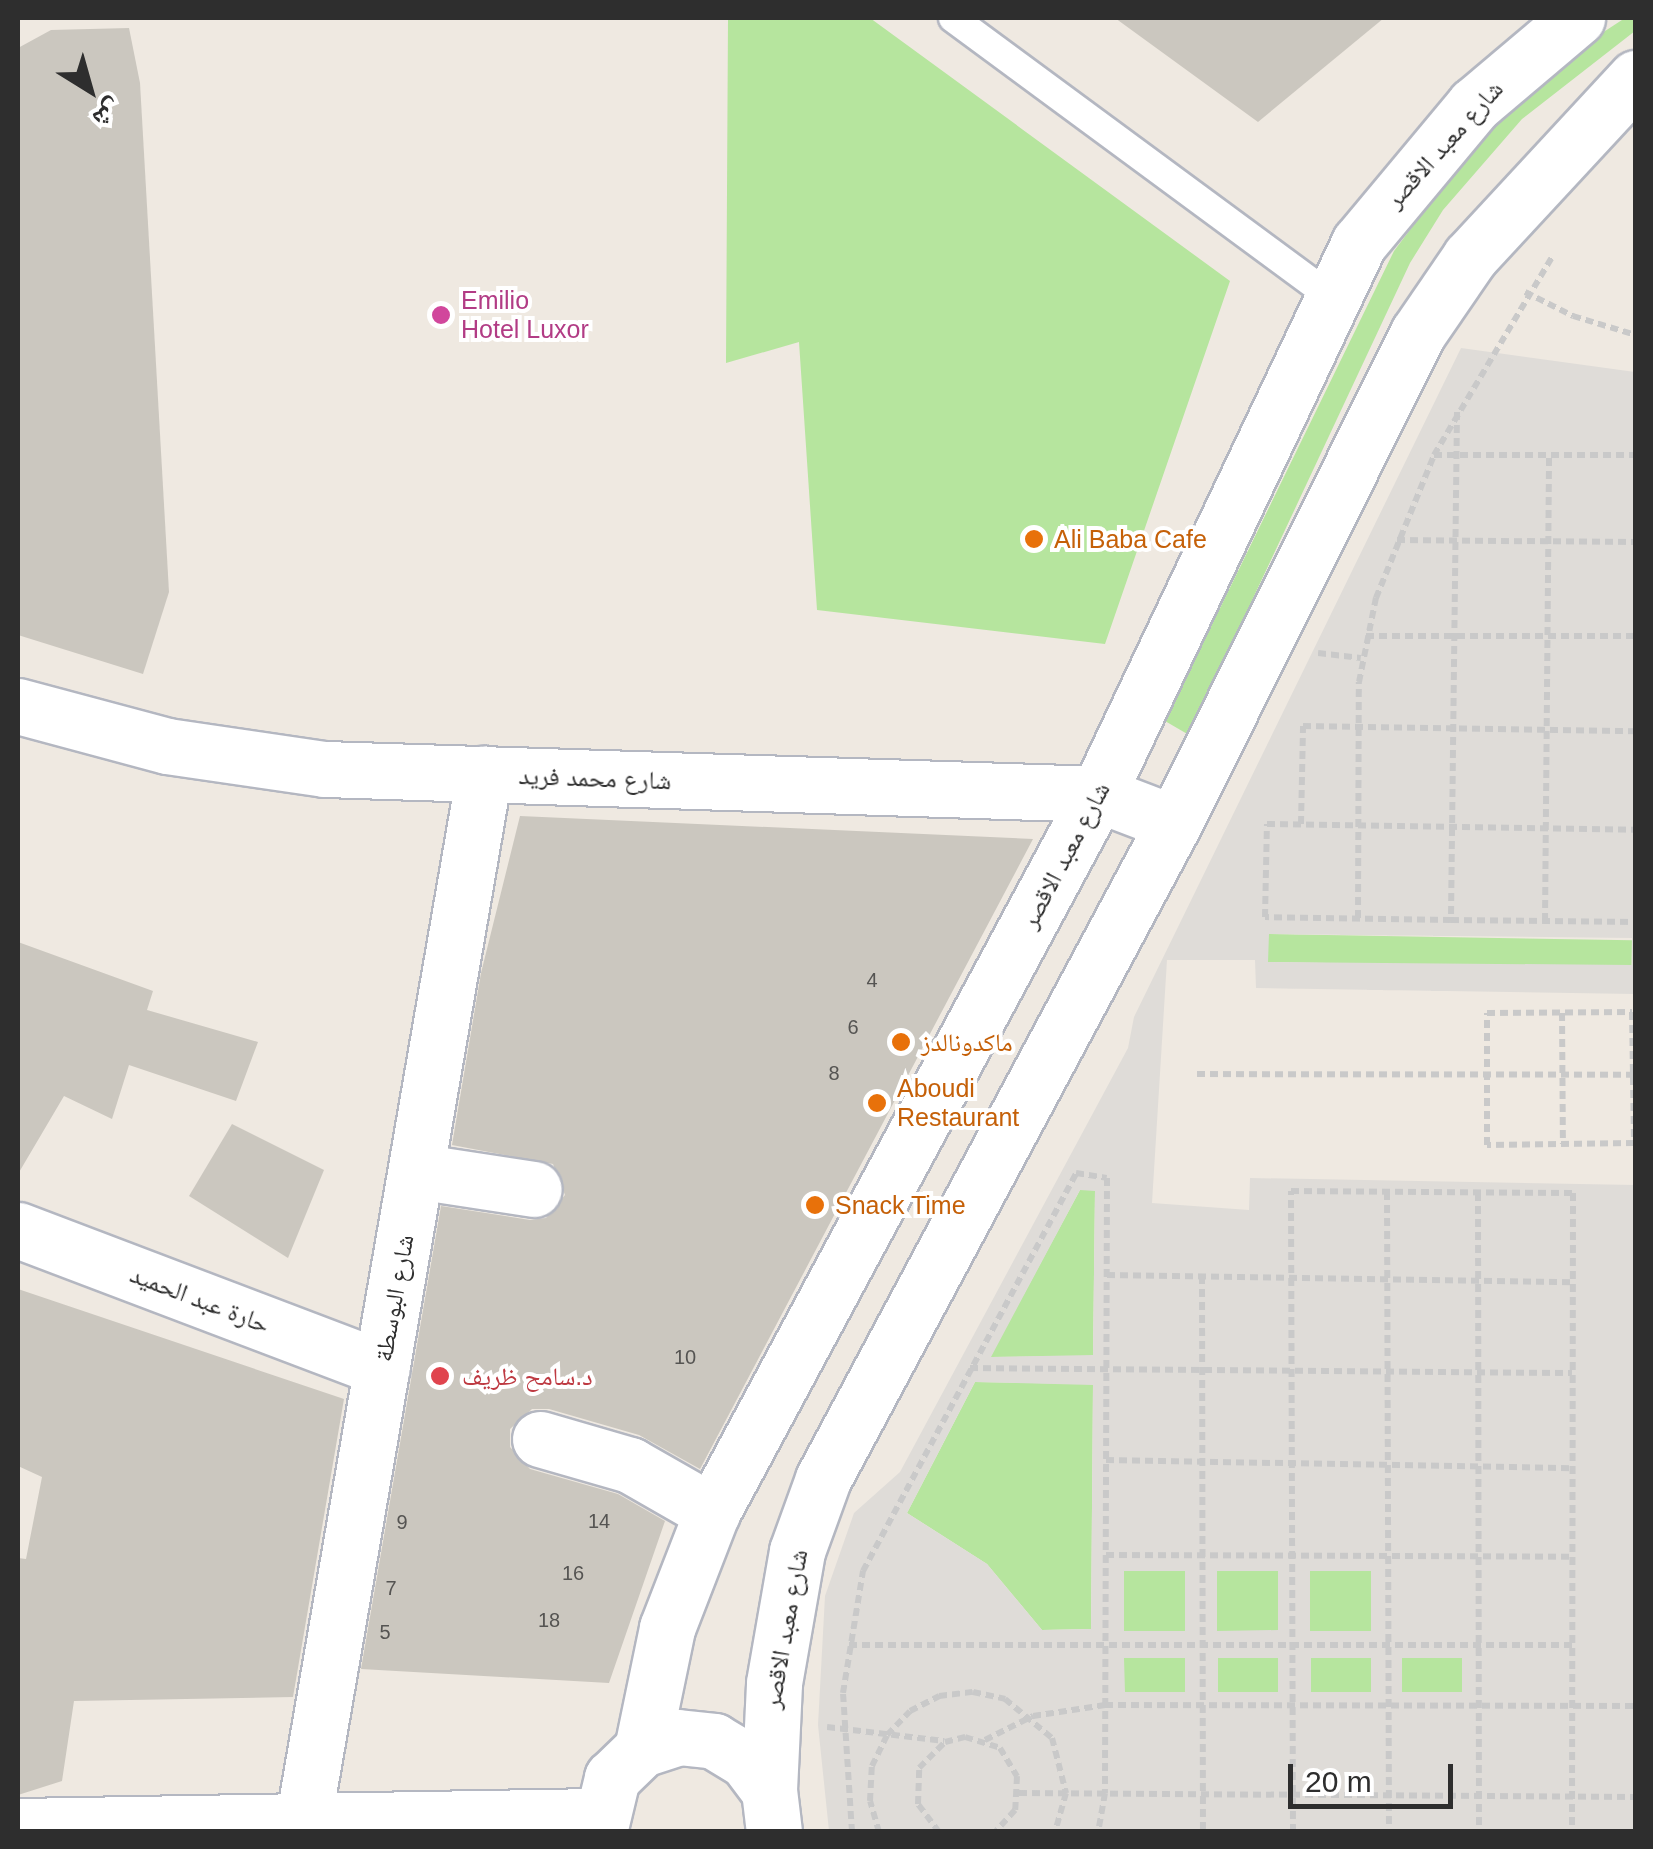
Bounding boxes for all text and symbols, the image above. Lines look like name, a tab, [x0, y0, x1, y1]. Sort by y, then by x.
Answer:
north arrow	[40, 40, 140, 140]
street label: شارع معبد الاقصر	[1379, 74, 1509, 214]
text: ش	[87, 93, 130, 136]
place label: Emilio Hotel Luxor	[461, 286, 589, 345]
marker: Emilio Hotel Luxor	[430, 304, 452, 326]
place label: Ali Baba Cafe	[1054, 524, 1207, 554]
marker: Ali Baba Cafe	[1023, 528, 1045, 550]
street label: شارع محمد فريد	[518, 760, 672, 796]
street label: شارع معبد الاقصر	[1014, 777, 1116, 933]
house number: 4	[866, 968, 878, 992]
house number: 6	[847, 1015, 859, 1039]
place label: ماكدونالدز	[921, 1027, 1013, 1057]
marker: ماكدونالدز	[890, 1031, 912, 1053]
house number: 8	[828, 1061, 840, 1085]
place label: Aboudi Restaurant	[897, 1074, 1019, 1133]
marker: Aboudi Restaurant	[866, 1092, 888, 1114]
place label: Snack Time	[835, 1190, 966, 1220]
marker: Snack Time	[804, 1194, 826, 1216]
street label: شارع البوسطة	[368, 1232, 420, 1364]
street label: حارة عبد الحميد	[126, 1259, 274, 1339]
house number: 10	[674, 1345, 696, 1369]
place label: د.سامح ظريف	[462, 1361, 593, 1391]
marker: د.سامح ظريف	[427, 1363, 453, 1389]
house number: 14	[588, 1509, 610, 1533]
house number: 9	[396, 1510, 408, 1534]
street label: شارع معبد الاقصر	[756, 1547, 814, 1711]
house number: 16	[562, 1561, 584, 1585]
house number: 7	[385, 1576, 397, 1600]
house number: 18	[538, 1608, 560, 1632]
house number: 5	[379, 1620, 391, 1644]
scale bar	[1293, 1744, 1458, 1806]
text: 20 m	[1305, 1765, 1372, 1798]

